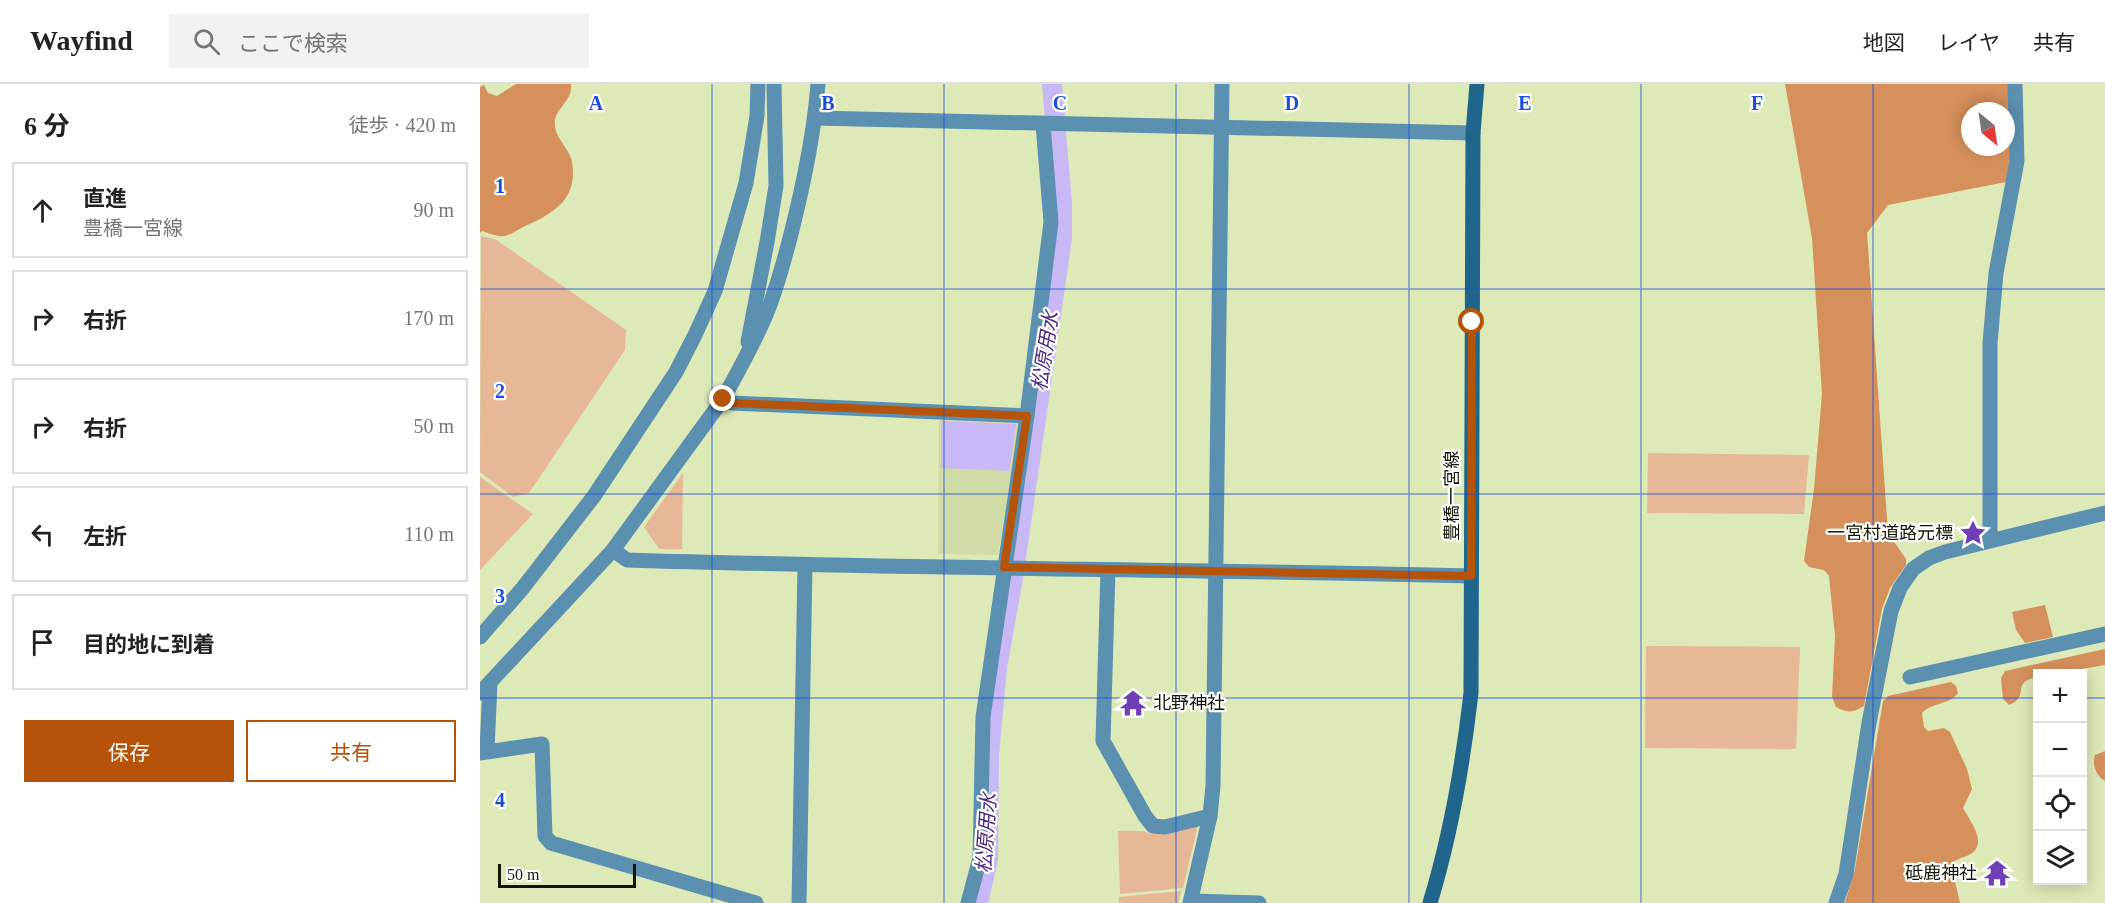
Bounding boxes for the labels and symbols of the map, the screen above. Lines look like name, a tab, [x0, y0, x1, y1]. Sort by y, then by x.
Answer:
text: A	[589, 92, 604, 114]
text: B	[821, 92, 835, 114]
text: C	[1053, 92, 1067, 114]
text: D	[1285, 92, 1299, 114]
text: E	[1518, 92, 1532, 114]
text: F	[1751, 92, 1763, 114]
north arrow	[1961, 102, 2015, 156]
text: 1	[495, 175, 505, 197]
water label: 松原用水	[1028, 308, 1062, 392]
route start	[1458, 308, 1484, 334]
text: 2	[495, 380, 505, 402]
route end	[709, 385, 735, 411]
street label: 豊橋一宮線	[1442, 451, 1462, 541]
place icon: 一宮村道路元標	[1958, 518, 1988, 548]
place label: 一宮村道路元標	[1827, 523, 1953, 543]
text: 3	[495, 585, 505, 607]
temple icon: 北野神社	[1118, 688, 1148, 718]
place label: 北野神社	[1153, 693, 1225, 713]
text: 4	[495, 789, 505, 811]
water label: 松原用水	[972, 790, 1000, 874]
temple icon: 砥鹿神社	[1982, 858, 2012, 888]
scale bar	[498, 861, 636, 888]
place label: 砥鹿神社	[1905, 863, 1977, 883]

